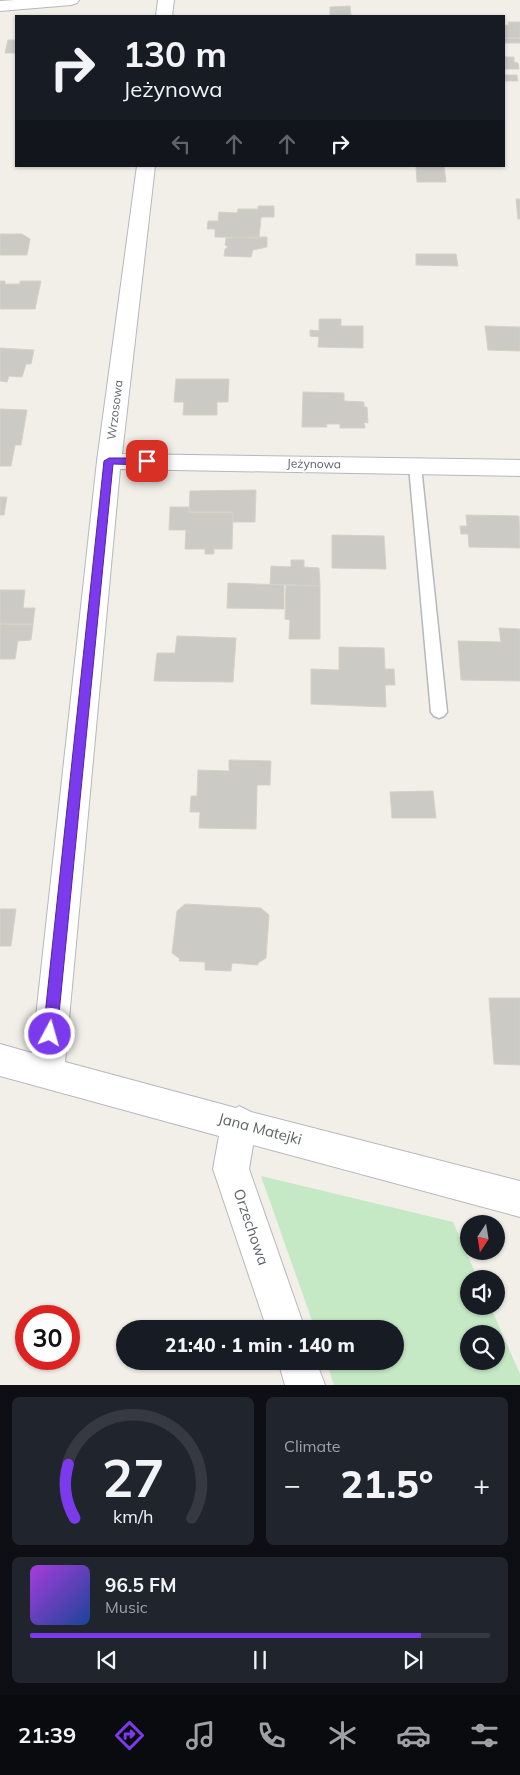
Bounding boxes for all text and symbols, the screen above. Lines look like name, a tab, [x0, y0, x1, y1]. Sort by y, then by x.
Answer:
text: 130 m	[123, 32, 227, 76]
icon: right	[40, 35, 105, 100]
text: Jeżynowa	[123, 75, 223, 103]
icon: left	[167, 130, 195, 158]
icon: ahead	[220, 130, 248, 158]
icon: ahead	[273, 130, 301, 158]
icon: right	[326, 130, 354, 158]
street label: Wrzosowa	[103, 379, 126, 441]
pin	[126, 440, 168, 482]
icon: arrive	[133, 447, 161, 475]
street label: Jeżynowa	[287, 456, 341, 471]
position arrow	[23, 1007, 75, 1059]
street label: Jana Matejki	[216, 1108, 304, 1149]
street label: Orzechowa	[230, 1186, 273, 1267]
north arrow	[460, 1215, 505, 1260]
map controls	[460, 1215, 505, 1370]
button: sound	[460, 1270, 505, 1315]
speed limit sign: 30	[15, 1305, 80, 1370]
button: search	[460, 1325, 505, 1370]
text: 21:40 · 1 min · 140 m	[165, 1333, 355, 1357]
text: Climate	[284, 1436, 340, 1456]
text: 27	[102, 1445, 164, 1510]
text: 21.5°	[341, 1460, 433, 1508]
text: −	[284, 1467, 301, 1502]
text: +	[473, 1467, 490, 1502]
text: km/h	[113, 1505, 153, 1527]
text: 96.5 FM	[105, 1573, 177, 1597]
text: Music	[105, 1597, 148, 1617]
icon: previous	[93, 1646, 121, 1674]
icon: pause	[246, 1646, 274, 1674]
icon: next	[399, 1646, 427, 1674]
icon: directions	[112, 1718, 147, 1753]
icon: music	[183, 1718, 218, 1753]
icon: phone	[254, 1718, 289, 1753]
icon: climate	[325, 1718, 360, 1753]
icon: car	[396, 1718, 431, 1753]
icon: filters	[467, 1718, 502, 1753]
text: 21:39	[18, 1721, 76, 1749]

